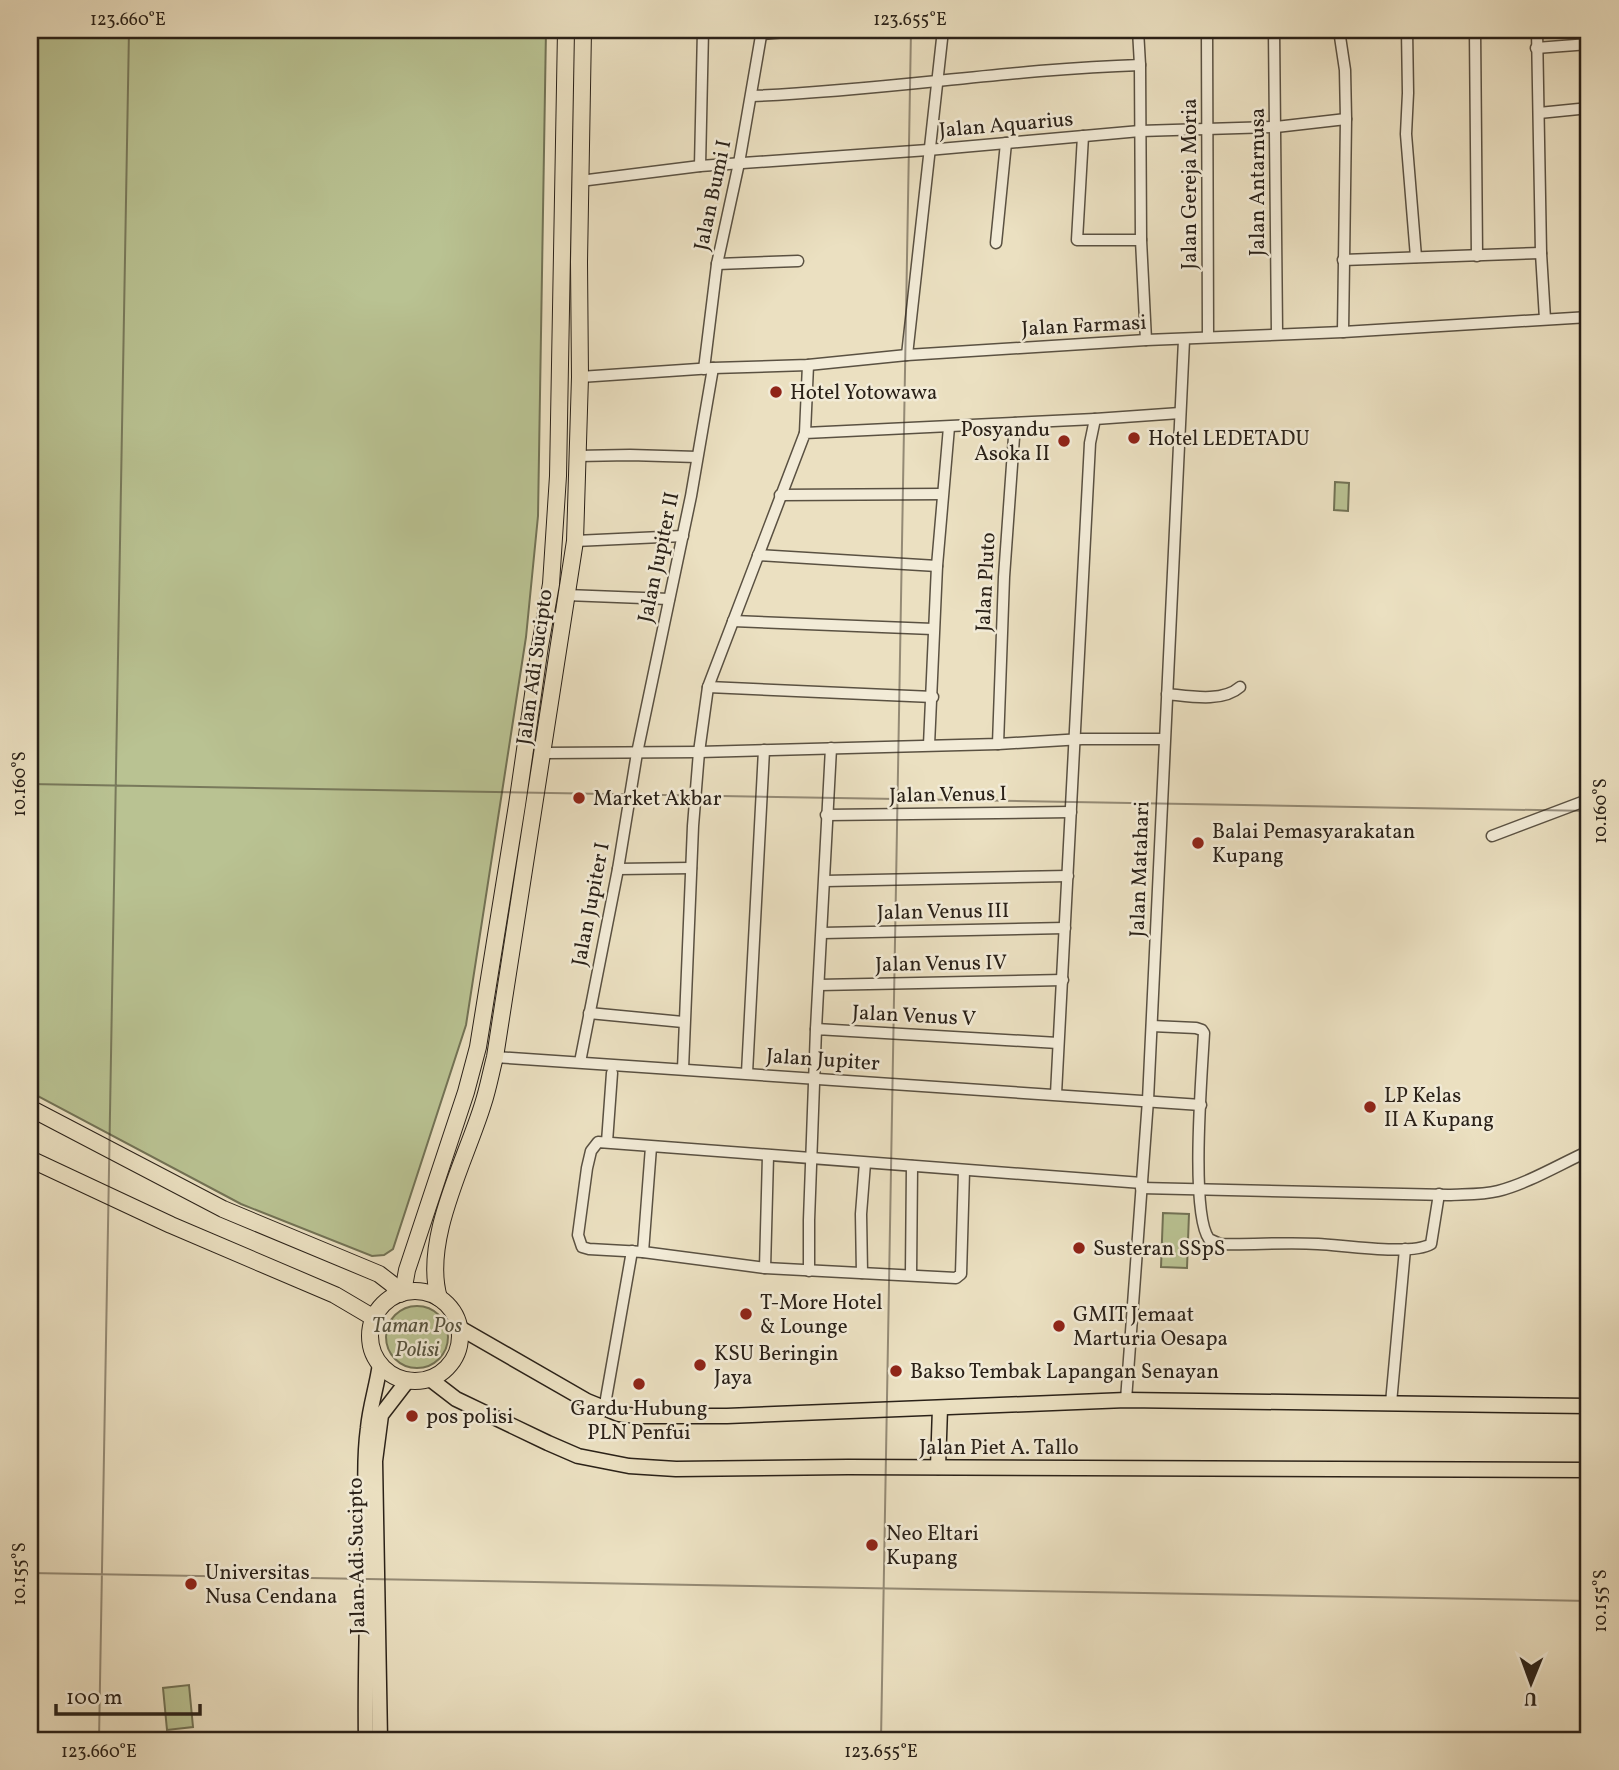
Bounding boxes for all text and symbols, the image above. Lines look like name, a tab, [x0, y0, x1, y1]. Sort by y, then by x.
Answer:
text: 123.660°E	[90, 8, 166, 33]
text: 123.655°E	[873, 8, 947, 33]
street label: Jalan Gereja Moria	[1176, 98, 1205, 270]
street label: Jalan Aquarius	[938, 105, 1075, 146]
street label: Jalan Antarnusa	[1244, 108, 1273, 256]
street label: Jalan Bumi I	[688, 137, 739, 253]
street label: Jalan Farmasi	[1021, 309, 1147, 344]
place label: Hotel Yotowawa	[790, 379, 937, 408]
marker: Hotel Yotowawa	[768, 384, 784, 400]
place label: Posyandu Asoka II	[960, 416, 1050, 469]
place label: Hotel LEDETADU	[1148, 425, 1310, 454]
marker: Hotel LEDETADU	[1126, 430, 1142, 446]
marker: Posyandu Asoka II	[1056, 433, 1072, 449]
street label: Jalan Jupiter II	[631, 489, 687, 625]
street label: Jalan Pluto	[969, 532, 1004, 633]
street label: Jalan Adi Sucipto	[510, 587, 561, 747]
text: 10.160°S	[8, 751, 33, 817]
text: 10.160°S	[1589, 778, 1614, 844]
street label: Jalan Venus I	[889, 780, 1007, 811]
place label: Market Akbar	[593, 785, 722, 814]
marker: Market Akbar	[571, 790, 587, 806]
street label: Jalan Matahari	[1124, 800, 1157, 938]
place label: Balai Pemasyarakatan Kupang	[1212, 818, 1415, 871]
marker: Balai Pemasyarakatan Kupang	[1190, 835, 1206, 851]
street label: Jalan Jupiter I	[565, 840, 618, 969]
street label: Jalan Venus III	[877, 897, 1009, 928]
street label: Jalan Venus IV	[875, 949, 1007, 980]
street label: Jalan Venus V	[851, 999, 977, 1034]
street label: Jalan Jupiter	[765, 1042, 881, 1079]
place label: LP Kelas II A Kupang	[1384, 1082, 1494, 1135]
marker: LP Kelas II A Kupang	[1362, 1099, 1378, 1115]
place label: Susteran SSpS	[1093, 1235, 1225, 1264]
marker: Susteran SSpS	[1071, 1240, 1087, 1256]
place label: T-More Hotel & Lounge	[760, 1289, 883, 1342]
place label: GMIT Jemaat Marturia Oesapa	[1073, 1301, 1228, 1354]
marker: T-More Hotel & Lounge	[738, 1306, 754, 1322]
park label: Taman Pos Polisi	[372, 1312, 462, 1365]
marker: GMIT Jemaat Marturia Oesapa	[1051, 1318, 1067, 1334]
place label: KSU Beringin Jaya	[714, 1340, 839, 1393]
marker: KSU Beringin Jaya	[692, 1357, 708, 1373]
place label: Bakso Tembak Lapangan Senayan	[910, 1358, 1219, 1387]
marker: Bakso Tembak Lapangan Senayan	[888, 1363, 904, 1379]
marker: Gardu Hubung PLN Penfui	[631, 1376, 647, 1392]
place label: Gardu Hubung PLN Penfui	[571, 1395, 707, 1448]
place label: pos polisi	[426, 1403, 513, 1432]
marker: pos polisi	[404, 1408, 420, 1424]
street label: Jalan Piet A. Tallo	[919, 1434, 1079, 1463]
street label: Jalan Adi Sucipto	[342, 1477, 373, 1635]
place label: Neo Eltari Kupang	[886, 1520, 979, 1573]
marker: Neo Eltari Kupang	[864, 1537, 880, 1553]
text: 10.155°S	[8, 1542, 33, 1606]
place label: Universitas Nusa Cendana	[205, 1559, 338, 1612]
text: 10.155°S	[1589, 1569, 1614, 1633]
marker: Universitas Nusa Cendana	[183, 1576, 199, 1592]
north arrow	[1496, 1648, 1566, 1718]
scale bar	[56, 1672, 200, 1716]
text: 100 m	[66, 1684, 123, 1713]
text: U	[1524, 1685, 1537, 1711]
text: 123.660°E	[61, 1740, 137, 1765]
text: 123.655°E	[844, 1740, 918, 1765]

